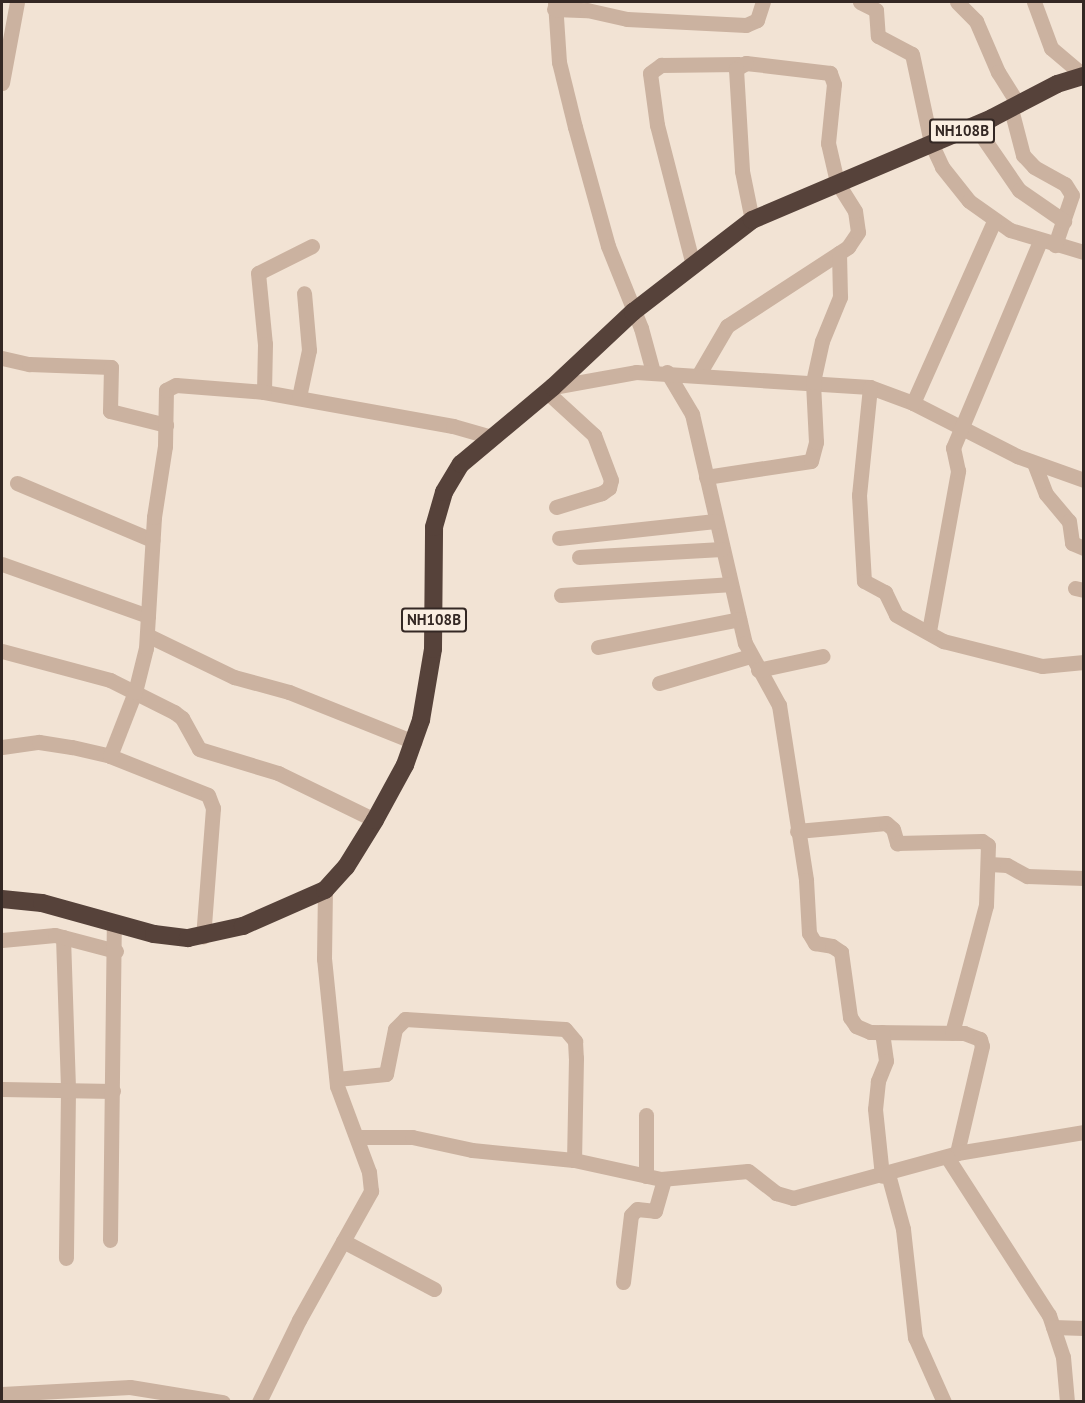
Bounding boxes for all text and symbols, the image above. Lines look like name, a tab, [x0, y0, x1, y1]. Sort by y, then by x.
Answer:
road number: NH108B	[929, 119, 995, 143]
road number: NH108B	[401, 608, 467, 632]

